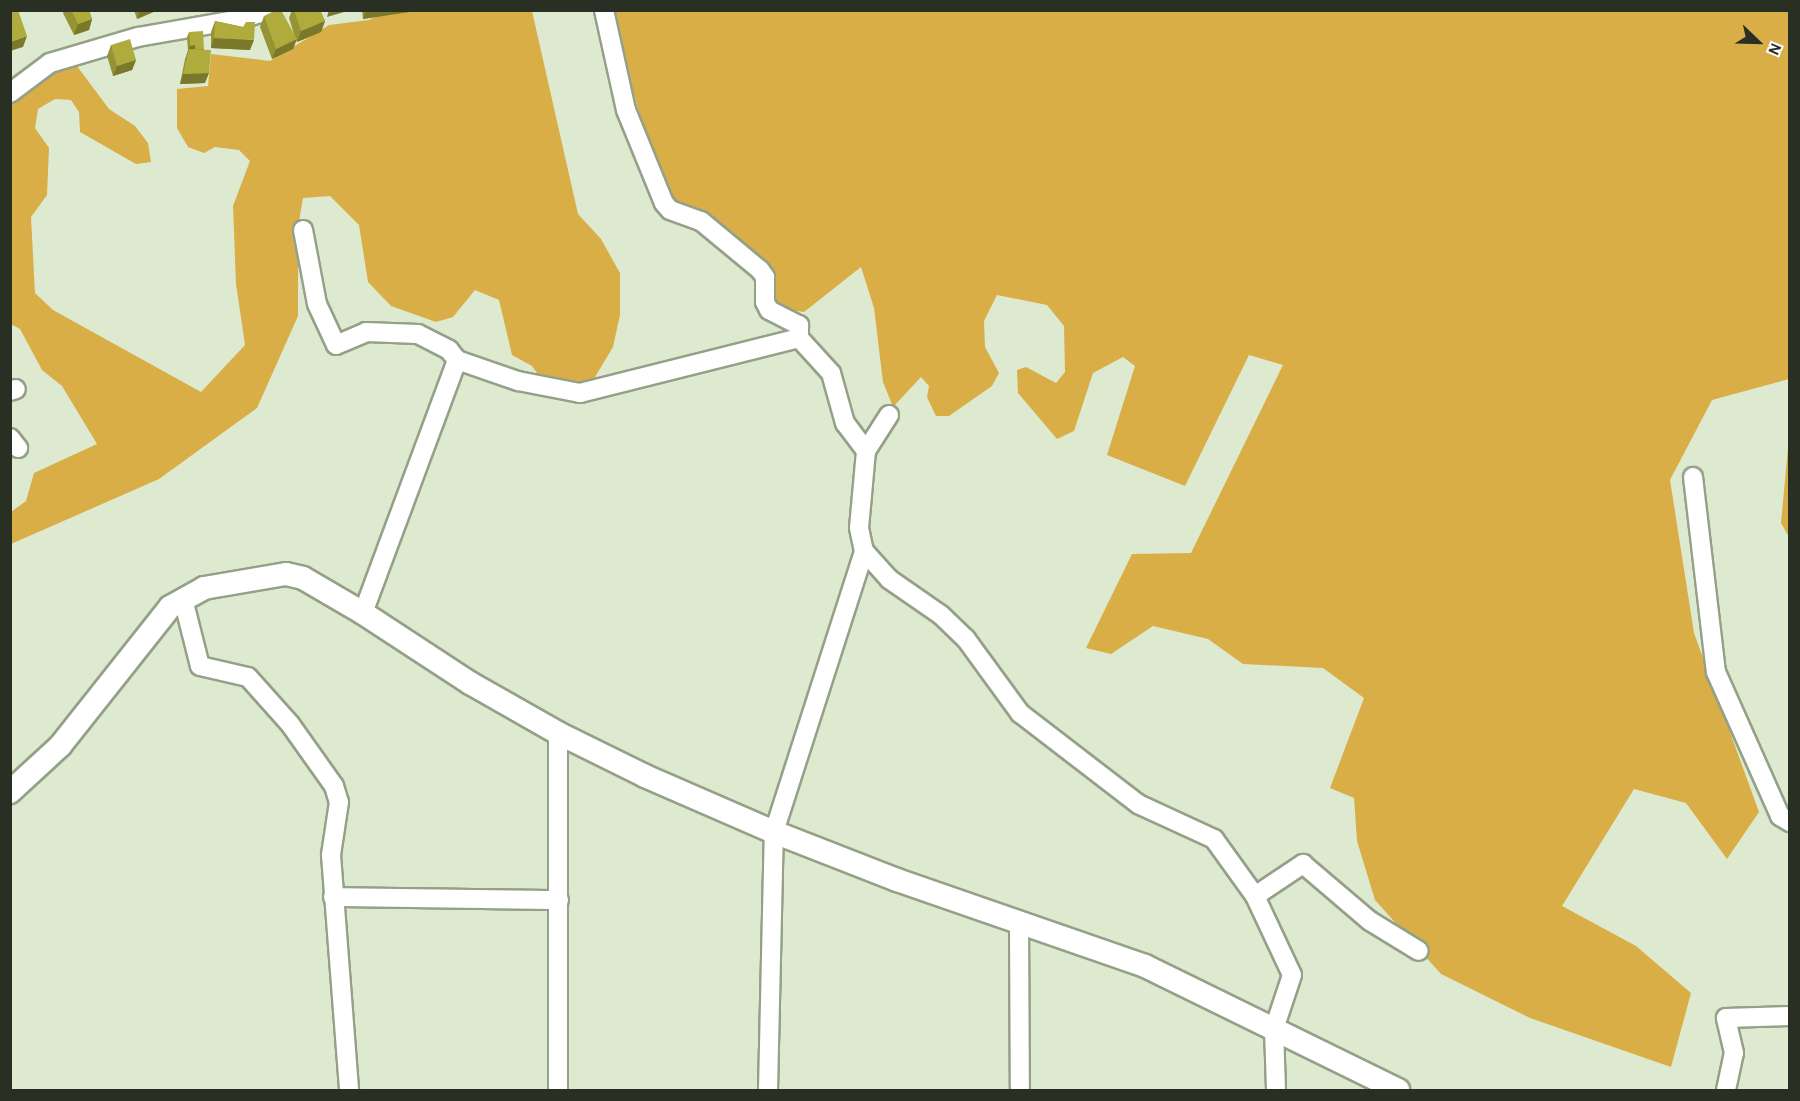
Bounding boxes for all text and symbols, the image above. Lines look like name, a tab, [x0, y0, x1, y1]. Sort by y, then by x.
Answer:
north arrow	[1728, 12, 1788, 72]
text: N	[1765, 41, 1784, 57]

